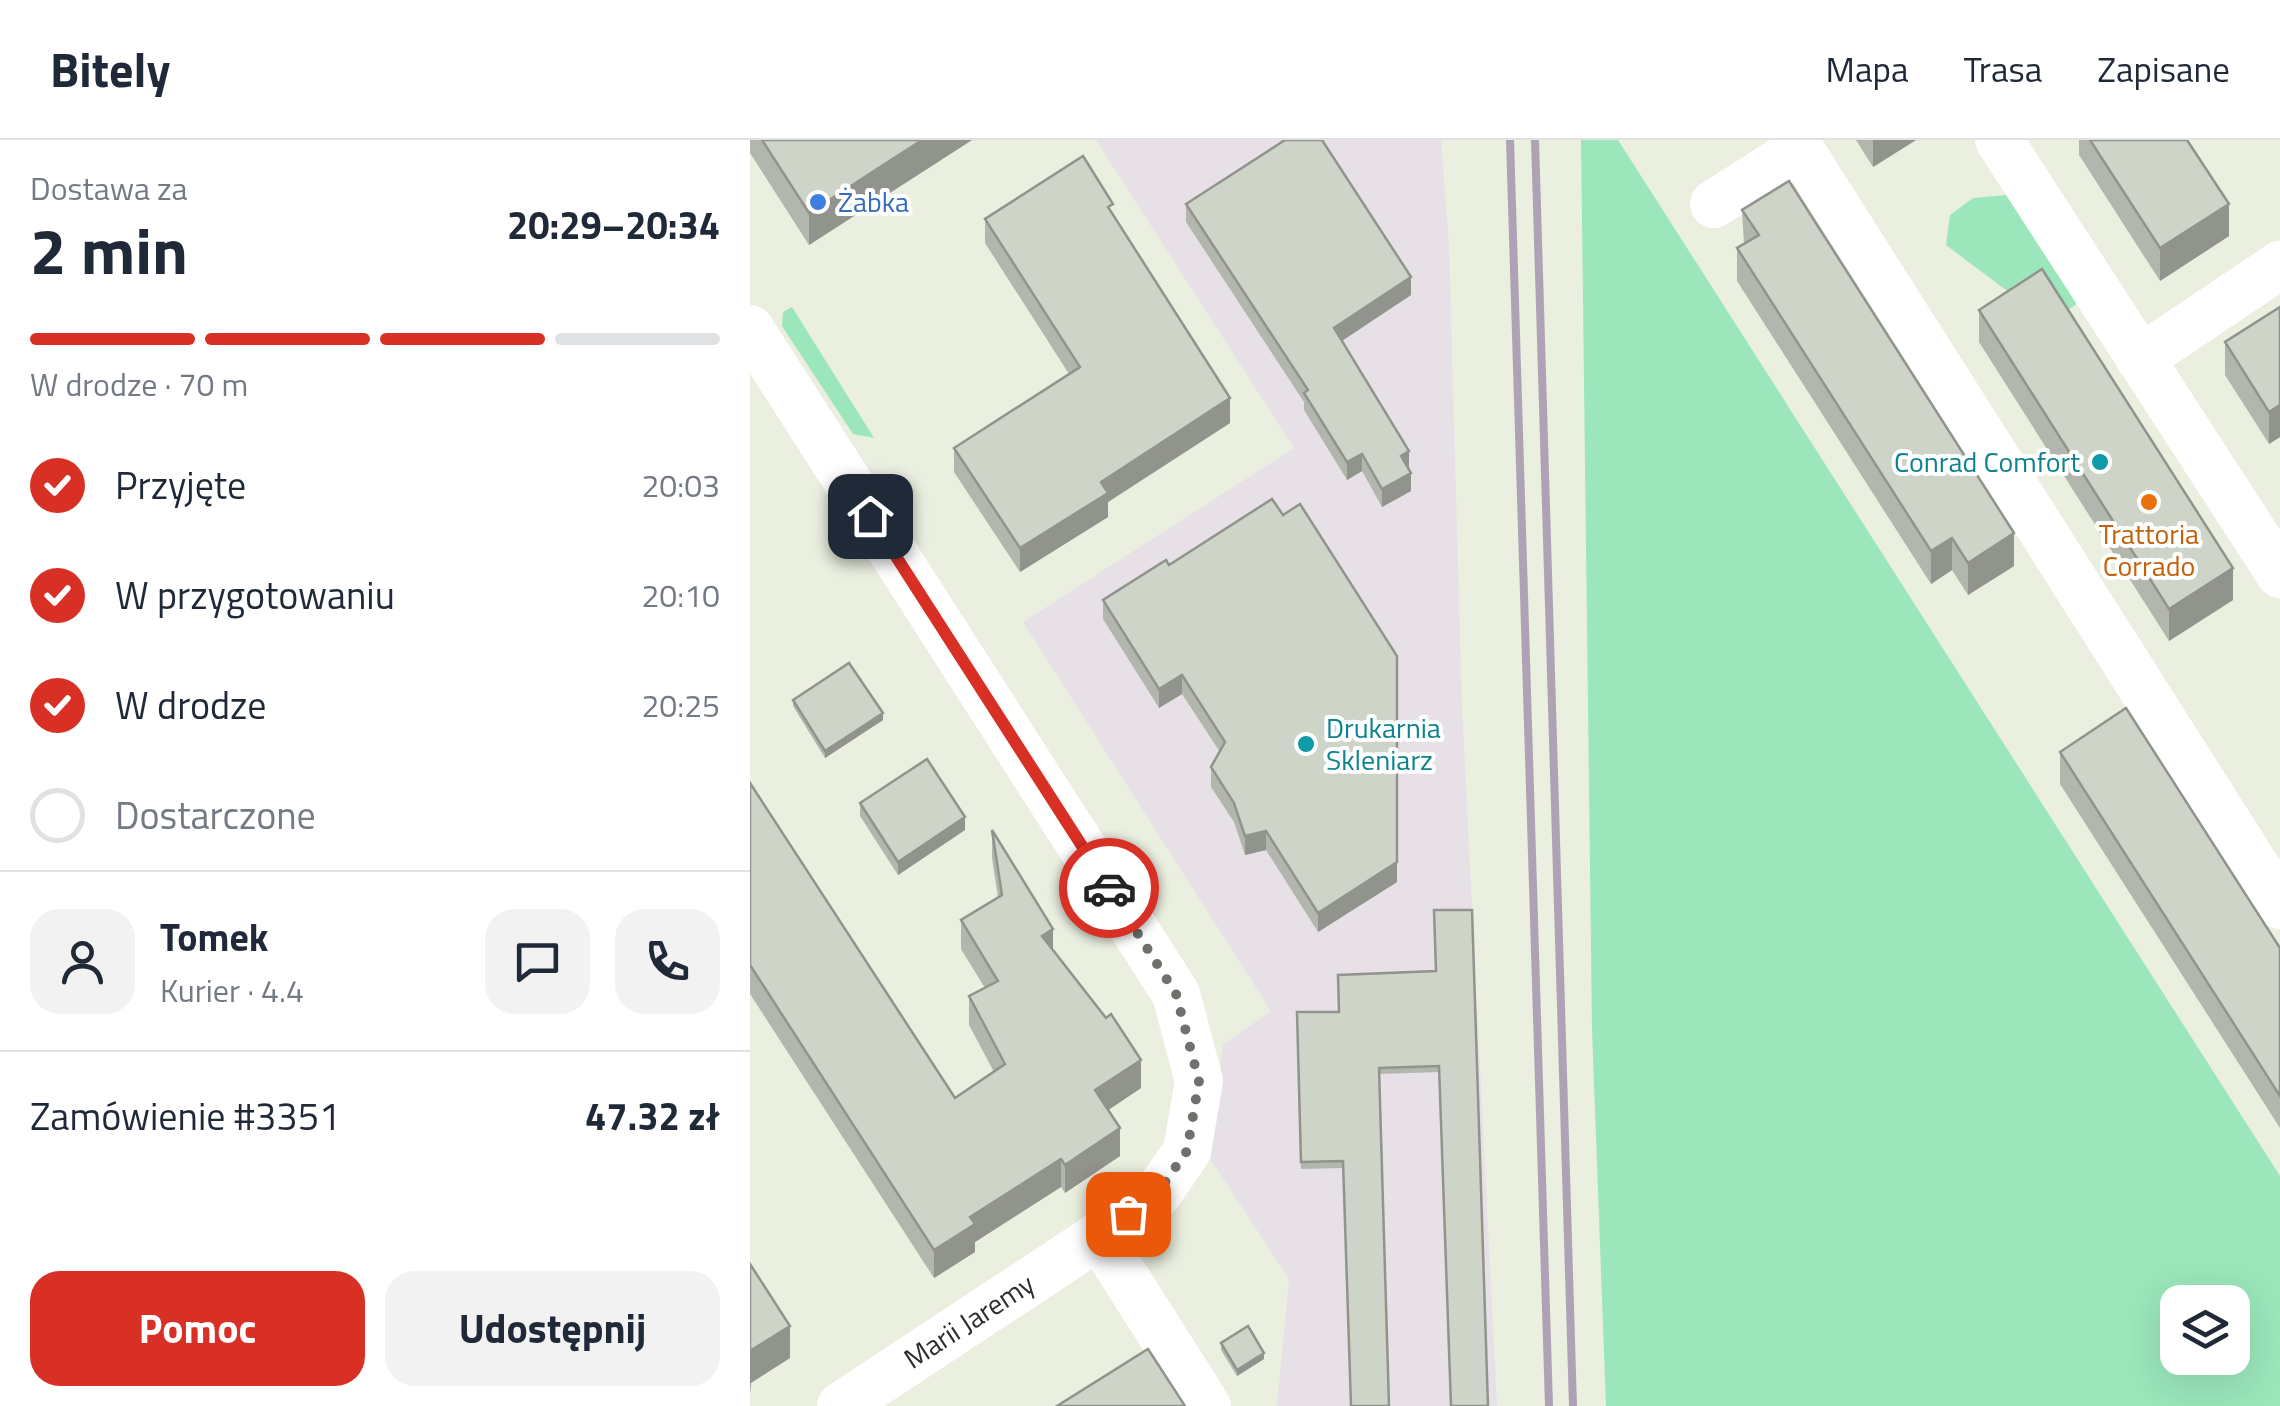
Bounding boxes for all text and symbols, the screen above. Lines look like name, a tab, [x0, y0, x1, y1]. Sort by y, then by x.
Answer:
text: Bitely	[50, 33, 171, 106]
text: Mapa	[1826, 42, 1908, 96]
text: Trasa	[1963, 42, 2042, 96]
text: Zapisane	[2097, 42, 2230, 96]
text: Dostawa za	[30, 164, 188, 212]
place label: Żabka	[838, 180, 909, 223]
marker: Żabka	[807, 191, 829, 213]
text: 20:29–20:34	[507, 196, 720, 254]
text: 2 min	[30, 200, 188, 299]
text: W drodze · 70 m	[30, 360, 248, 408]
place label: Conrad Comfort	[1894, 440, 2080, 483]
marker: Conrad Comfort	[2089, 451, 2111, 473]
text: Przyjęte	[115, 456, 246, 514]
icon: check	[30, 458, 85, 513]
text: 20:03	[641, 461, 720, 509]
pin	[828, 474, 913, 559]
icon: home	[843, 489, 898, 544]
marker: Trattoria Corrado	[2138, 491, 2160, 513]
place label: Trattoria Corrado	[2099, 512, 2199, 587]
text: W przygotowaniu	[115, 566, 395, 624]
icon: check	[30, 568, 85, 623]
text: 20:10	[641, 571, 720, 619]
text: W drodze	[115, 676, 266, 734]
icon: check	[30, 678, 85, 733]
text: 20:25	[641, 681, 720, 729]
place label: Drukarnia Skleniarz	[1326, 706, 1441, 781]
marker: Drukarnia Skleniarz	[1295, 733, 1317, 755]
text: Dostarczone	[115, 786, 316, 844]
courier	[1059, 838, 1159, 938]
icon: car	[1082, 861, 1137, 916]
text: Tomek	[160, 908, 268, 966]
button: person	[30, 909, 135, 1014]
button: chat	[485, 909, 590, 1014]
button: phone	[615, 909, 720, 1014]
text: Kurier · 4.4	[160, 966, 304, 1014]
text: Zamówienie #3351	[30, 1087, 340, 1145]
text: 47.32 zł	[585, 1087, 720, 1145]
pin	[1086, 1172, 1171, 1257]
icon: bag	[1101, 1187, 1156, 1242]
street label: Marii Jaremy	[895, 1262, 1043, 1379]
button: Pomoc	[30, 1271, 365, 1386]
button: Udostępnij	[385, 1271, 720, 1386]
map controls	[2160, 1285, 2250, 1375]
button: layers	[2160, 1285, 2250, 1375]

